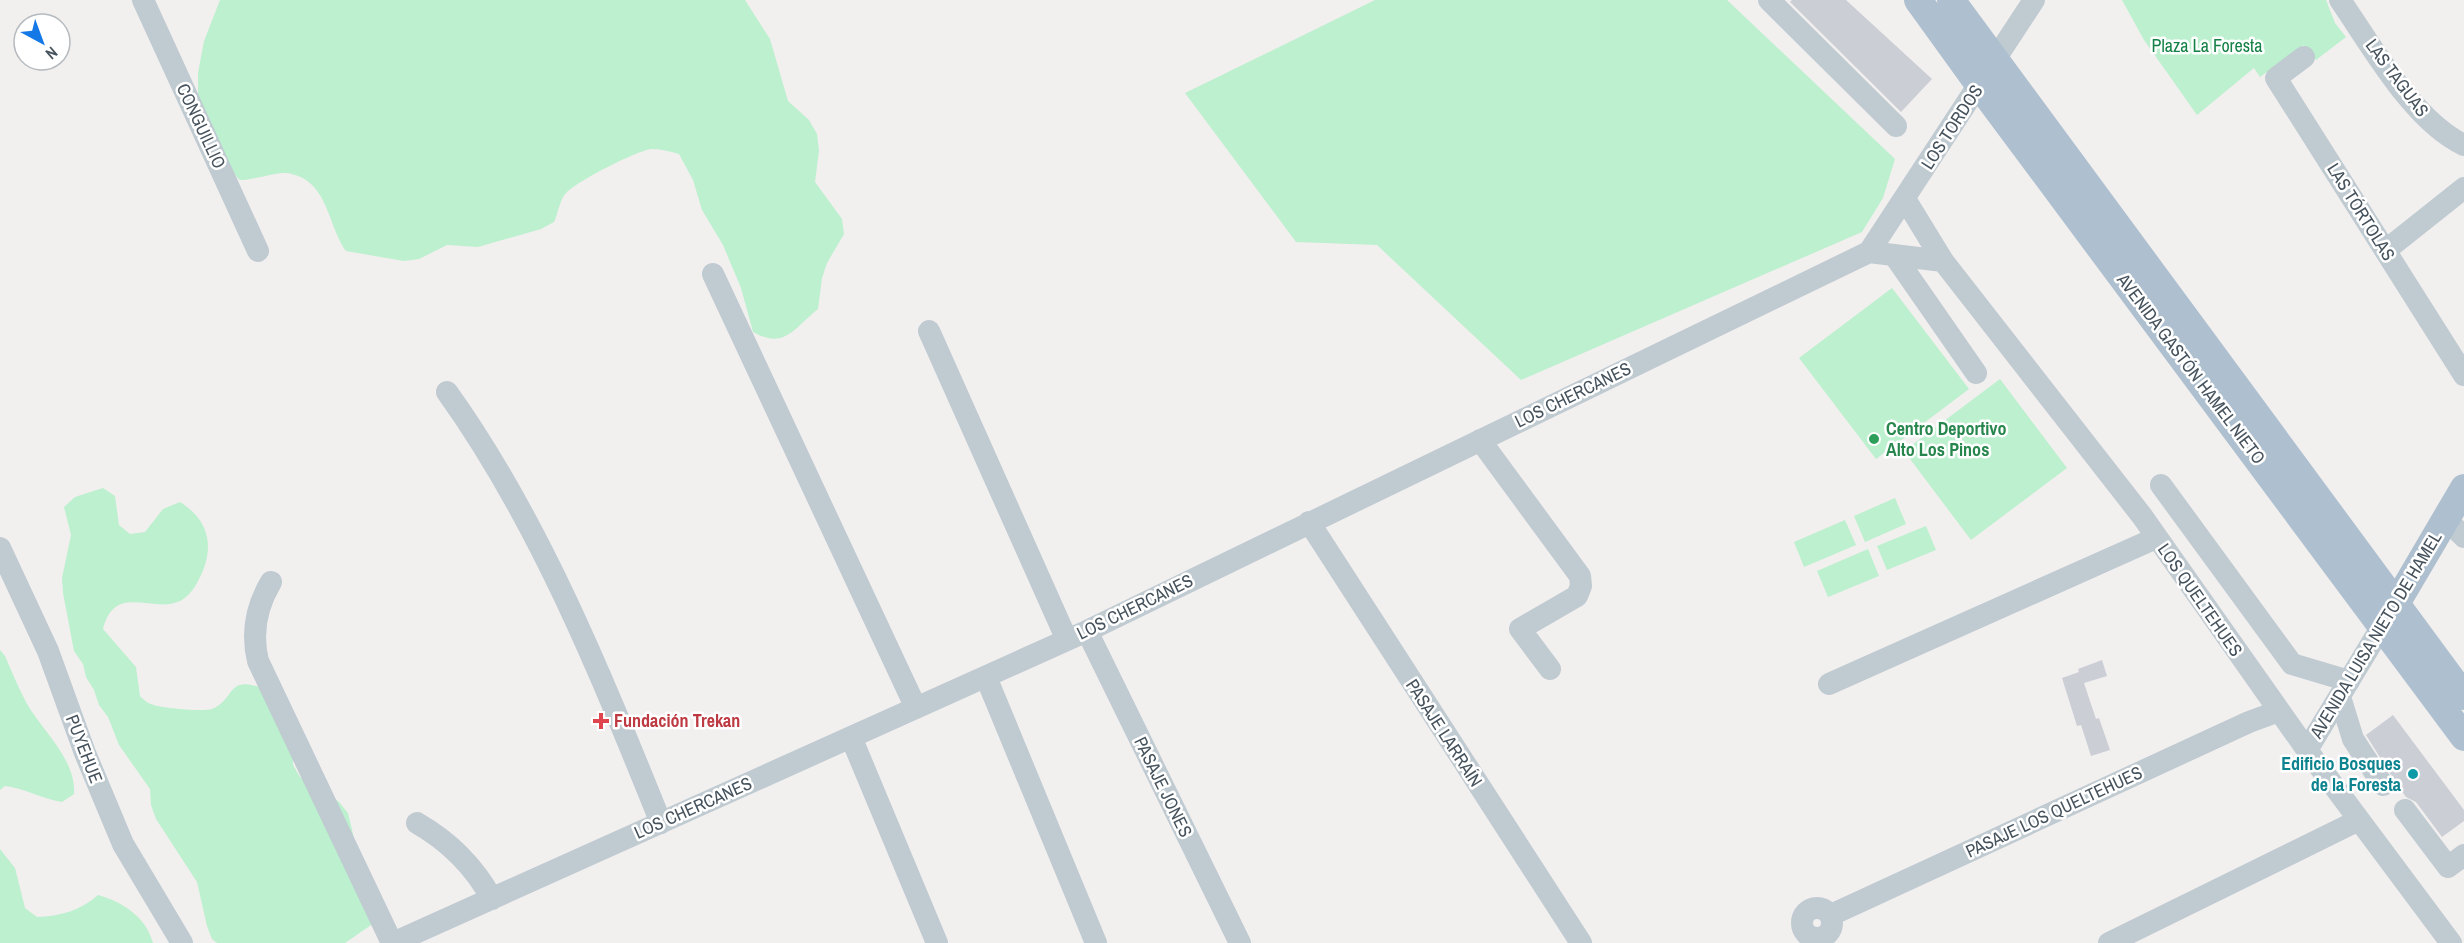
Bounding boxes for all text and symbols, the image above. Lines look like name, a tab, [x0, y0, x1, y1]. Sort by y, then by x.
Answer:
north arrow	[12, 12, 72, 72]
park label: Plaza La Foresta	[2152, 33, 2262, 58]
street label: LAS TAGUAS	[2360, 34, 2435, 122]
text: N	[41, 42, 63, 65]
street label: CONGUILLIO	[171, 79, 232, 172]
street label: LOS TORDOS	[1915, 79, 1988, 174]
street label: LAS TÓRTOLAS	[2322, 158, 2401, 265]
street label: AVENIDA GASTÓN HAMEL NIETO	[2111, 268, 2271, 469]
street label: LOS CHERCANES	[1511, 356, 1635, 433]
place label: Centro Deportivo Alto Los Pinos	[1886, 416, 2007, 462]
marker: Centro Deportivo Alto Los Pinos	[1867, 432, 1881, 446]
street label: AVENIDA LUISA NIETO DE HAMEL	[2303, 527, 2447, 744]
street label: LOS QUELTEHUES	[2152, 538, 2249, 661]
street label: LOS CHERCANES	[1073, 568, 1197, 645]
street label: PASAJE LARRAÍN	[1400, 674, 1489, 791]
place label: Fundación Trekan	[614, 708, 740, 733]
street label: PUYEHUE	[60, 711, 109, 787]
marker: Fundación Trekan	[592, 712, 610, 730]
street label: PASAJE JONES	[1128, 732, 1199, 841]
place label: Edificio Bosques de la Foresta	[2281, 751, 2402, 797]
street label: PASAJE LOS QUELTEHUES	[1961, 760, 2146, 864]
marker: Edificio Bosques de la Foresta	[2406, 767, 2420, 781]
street label: LOS CHERCANES	[630, 770, 756, 845]

